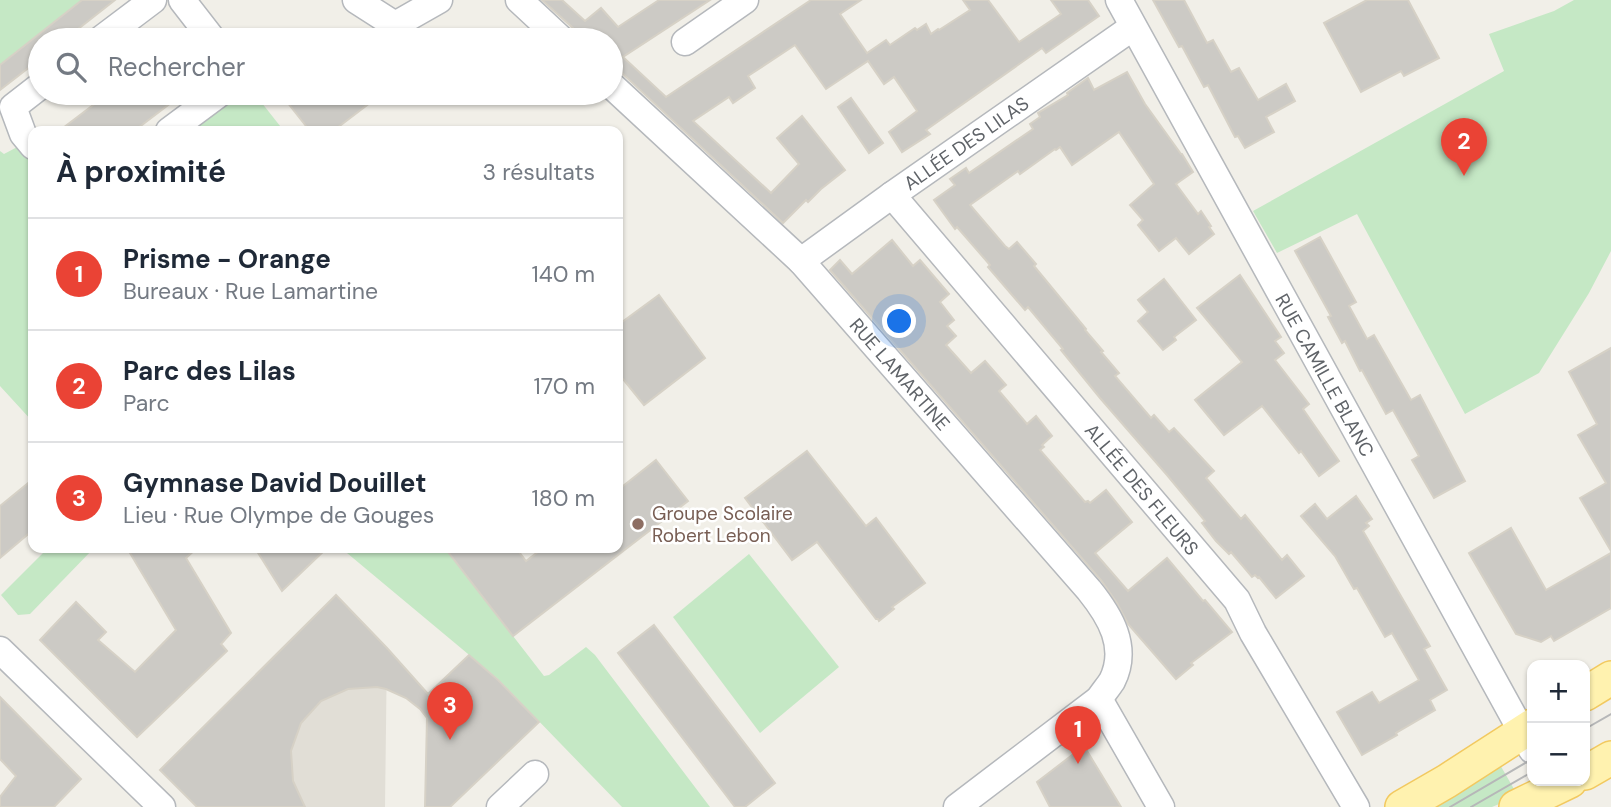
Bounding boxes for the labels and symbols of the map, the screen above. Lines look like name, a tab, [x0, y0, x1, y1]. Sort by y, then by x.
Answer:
street label: ALLÉE DES LILAS	[899, 91, 1034, 196]
pin: 2	[1441, 118, 1487, 176]
street label: RUE CAMILLE BLANC	[1269, 289, 1380, 461]
your location	[882, 304, 916, 338]
street label: RUE LAMARTINE	[844, 313, 955, 436]
street label: ALLÉE DES FLEURS	[1079, 418, 1204, 560]
place label: Groupe Scolaire Robert Lebon	[652, 501, 793, 548]
marker: Groupe Scolaire Robert Lebon	[630, 516, 646, 532]
pin: 3	[427, 682, 473, 740]
pin: 1	[1055, 706, 1101, 764]

